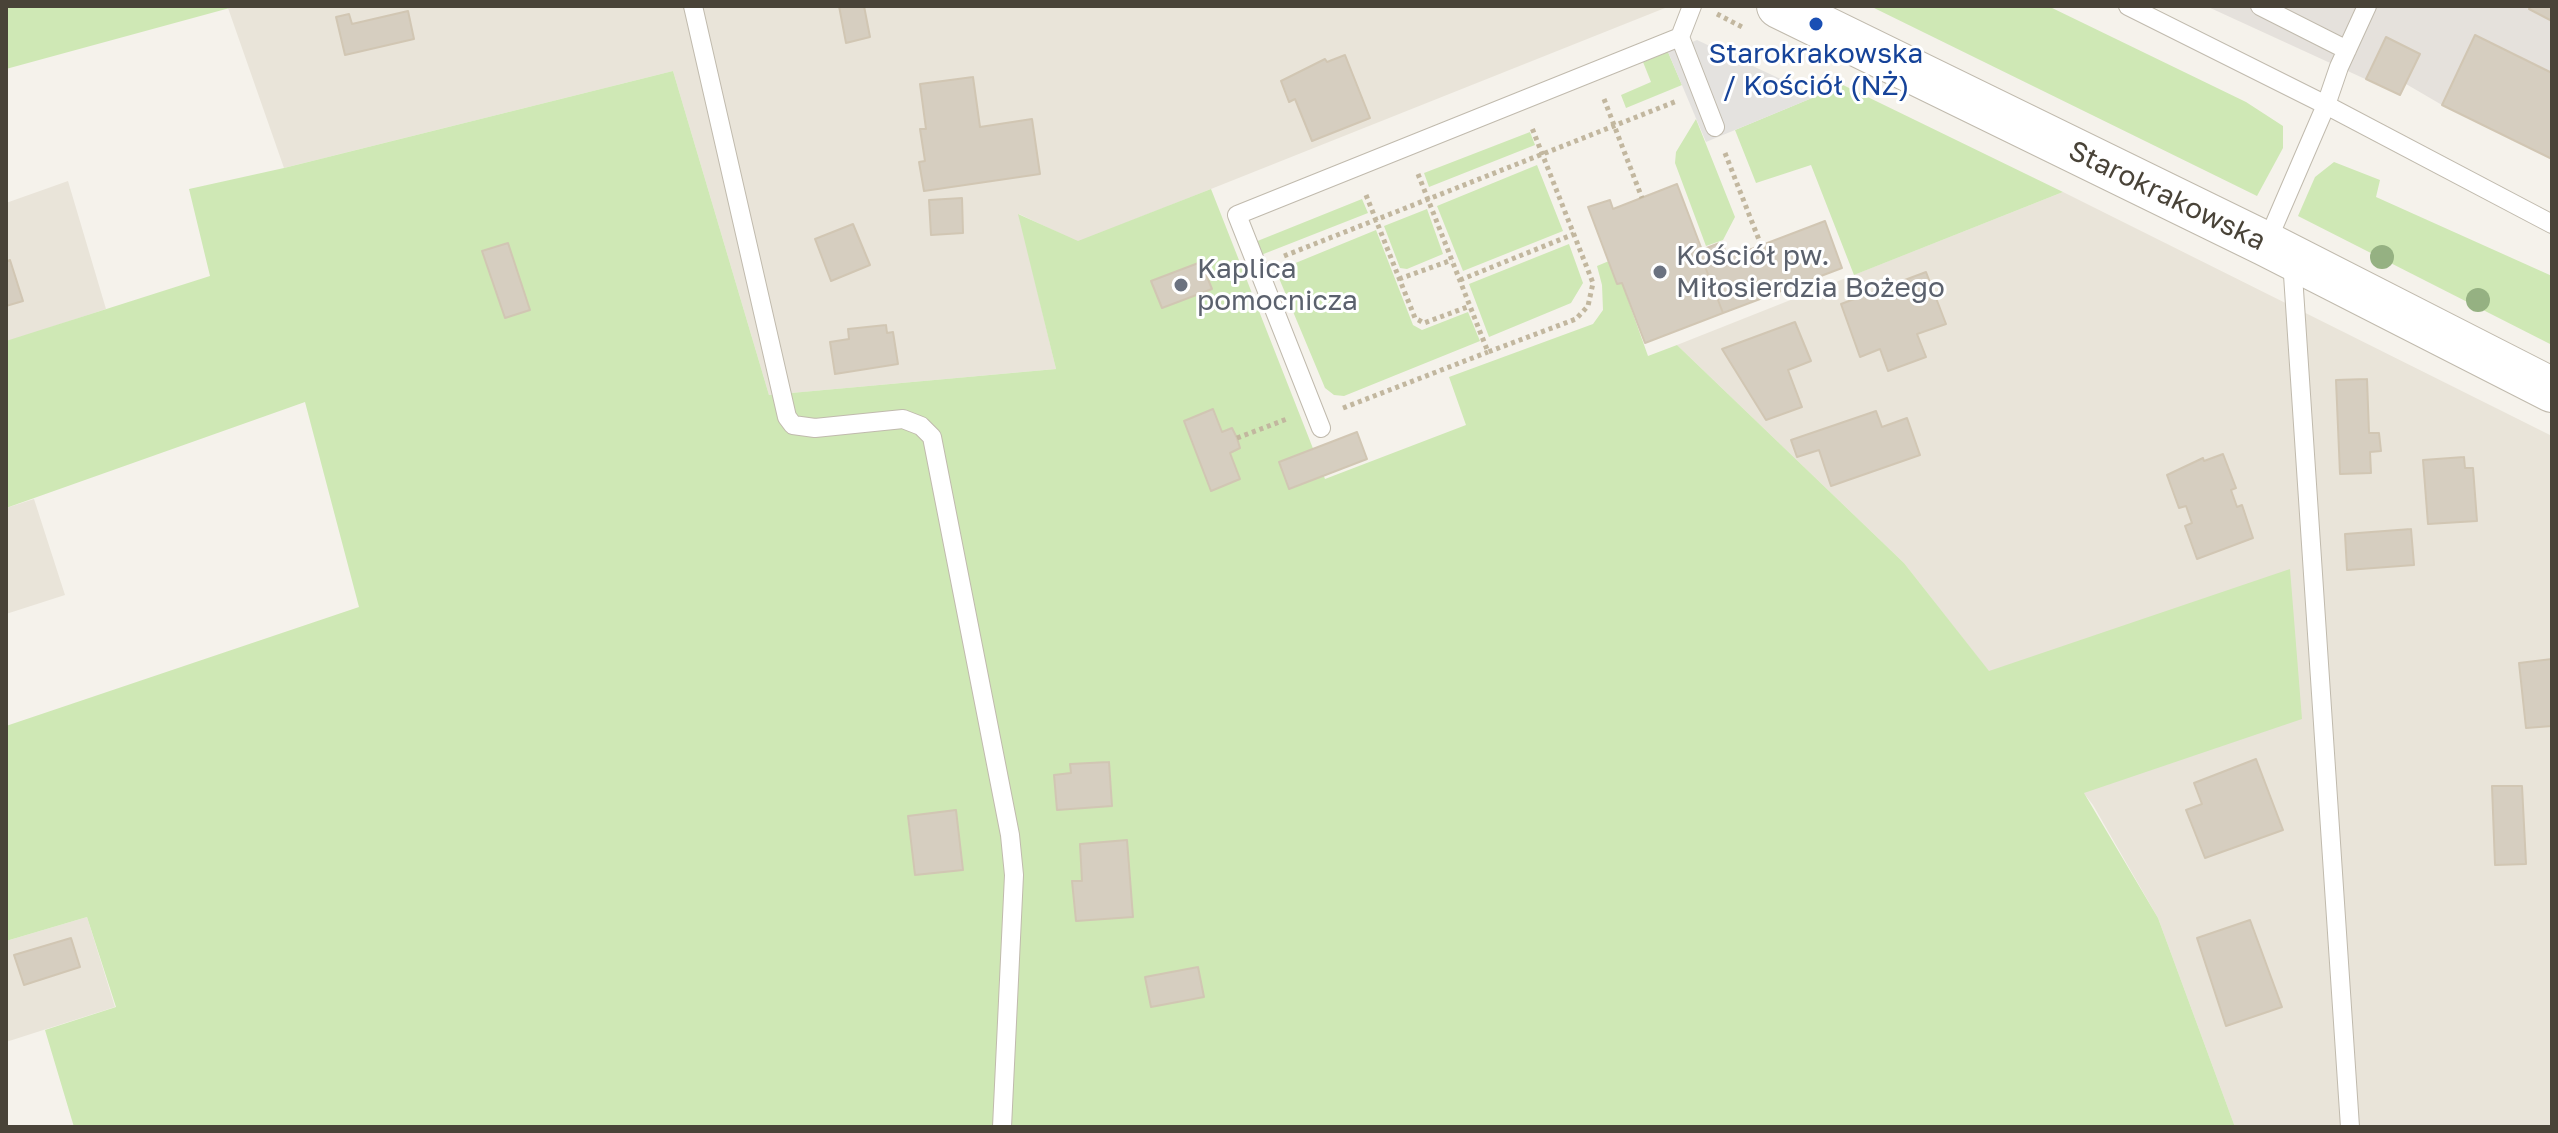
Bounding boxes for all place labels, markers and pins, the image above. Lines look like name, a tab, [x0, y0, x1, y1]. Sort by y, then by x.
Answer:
marker: Starokrakowska / Kościół (NŻ)	[1807, 15, 1825, 33]
place label: Starokrakowska / Kościół (NŻ)	[1709, 37, 1923, 103]
place label: Kościół pw. Miłosierdzia Bożego	[1676, 239, 1945, 305]
place label: Kaplica pomocnicza	[1197, 252, 1358, 318]
marker: Kościół pw. Miłosierdzia Bożego	[1651, 263, 1669, 281]
marker: Kaplica pomocnicza	[1172, 276, 1190, 294]

